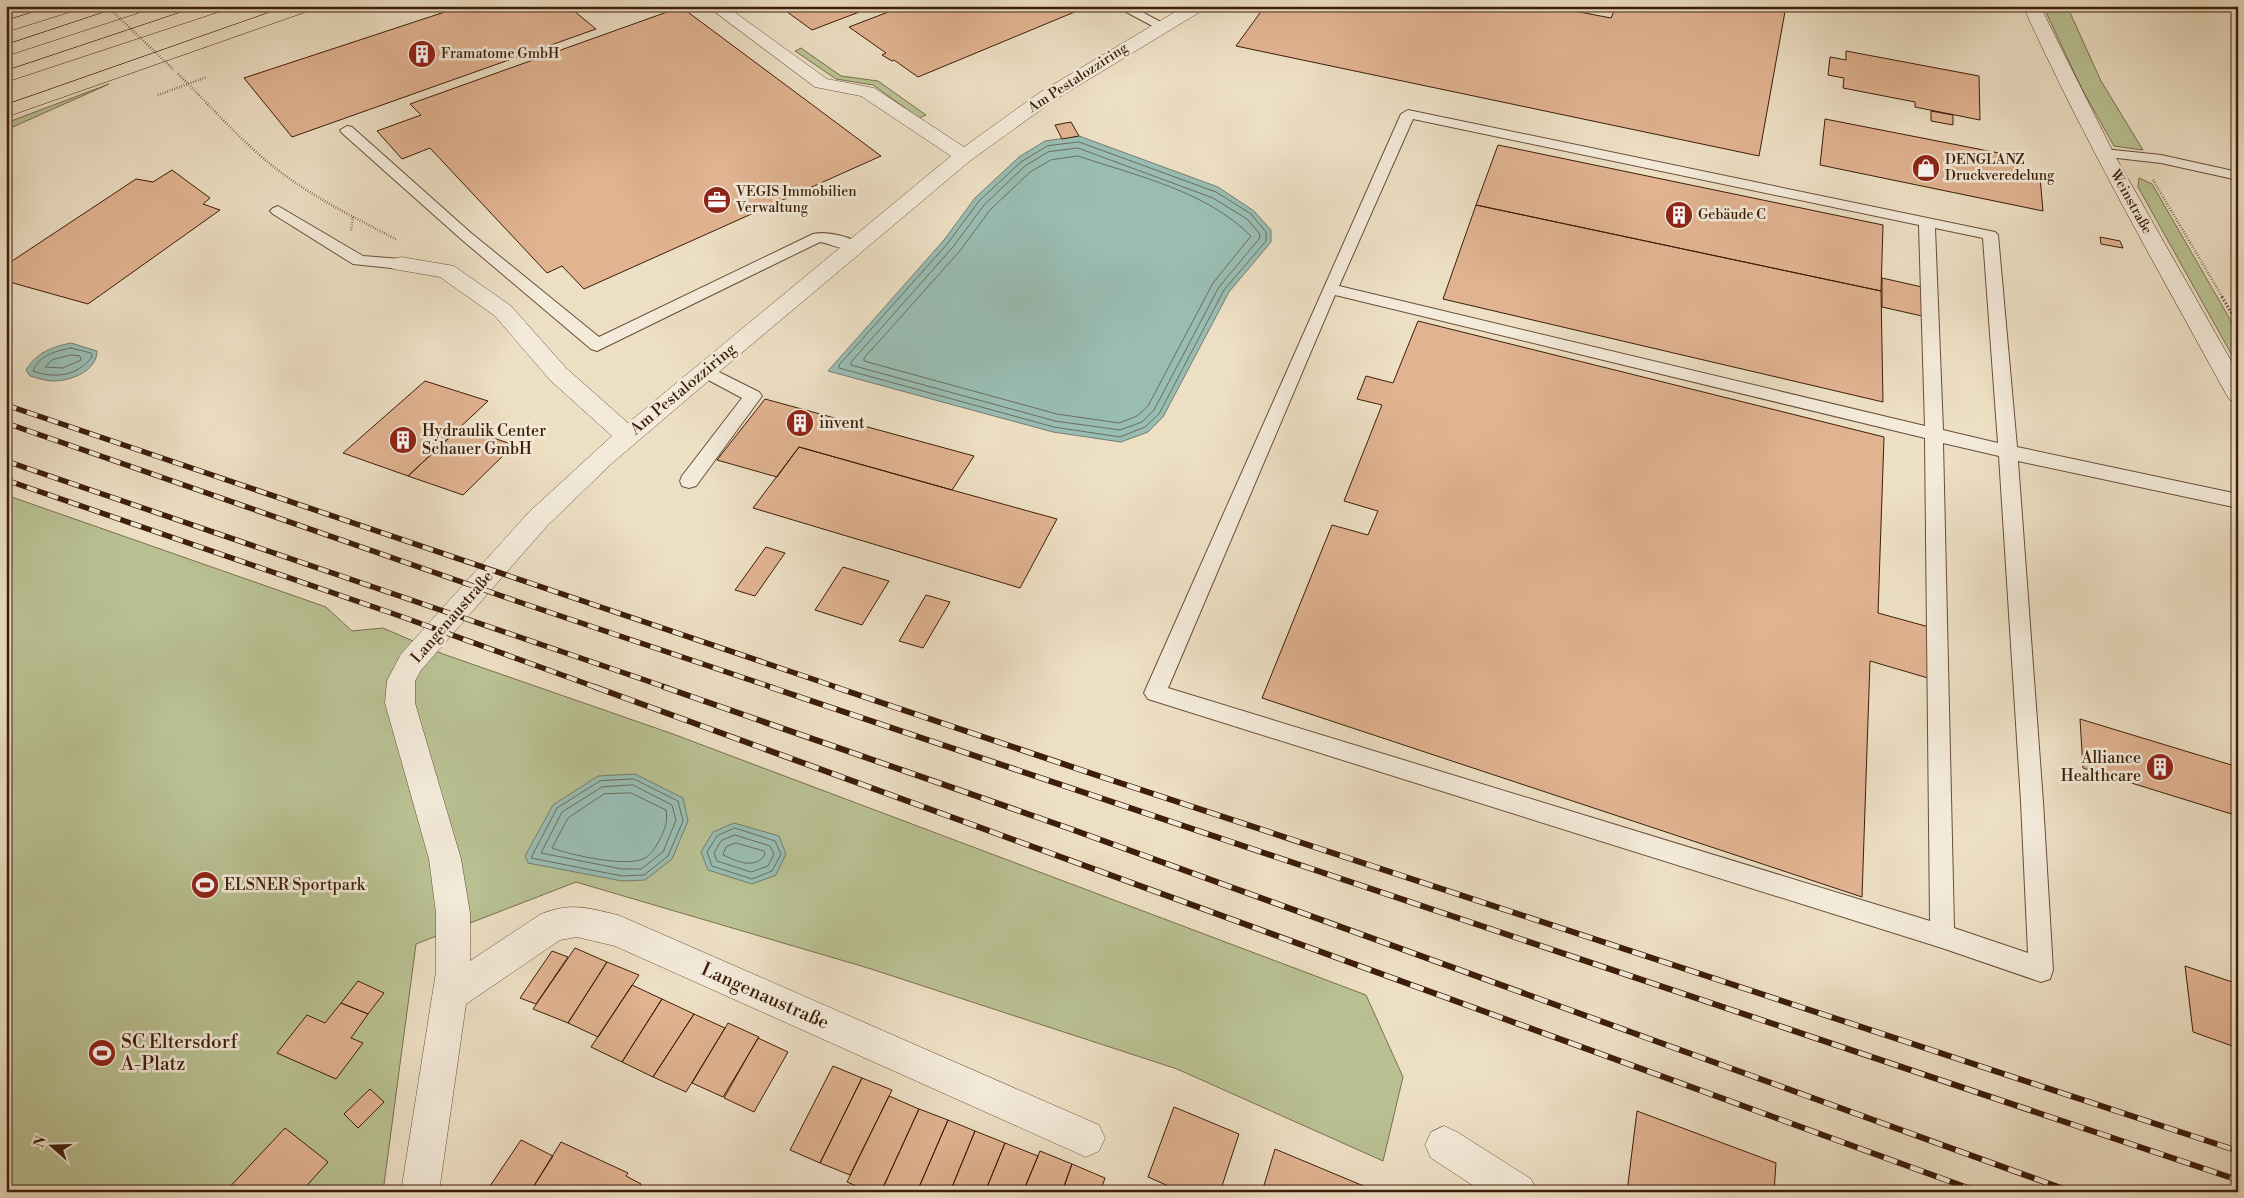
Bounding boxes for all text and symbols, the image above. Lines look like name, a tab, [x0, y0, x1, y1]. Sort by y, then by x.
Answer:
building icon: Framatome GmbH	[407, 39, 437, 69]
street label: Am Pestalozziring	[1024, 39, 1132, 118]
place label: Framatome GmbH	[441, 45, 560, 63]
place label: DENGLANZ Druckveredelung	[1945, 151, 2055, 185]
shop icon: DENGLANZ Druckveredelung	[1911, 153, 1941, 183]
street label: Weinstraße	[2105, 166, 2156, 237]
place label: VEGIS Immobilien Verwaltung	[735, 183, 857, 217]
office icon: VEGIS Immobilien Verwaltung	[702, 185, 732, 215]
building icon: Gebäude C	[1664, 200, 1694, 230]
place label: Gebäude C	[1698, 206, 1766, 224]
street label: Am Pestalozziring	[625, 338, 741, 440]
building icon: invent	[785, 408, 815, 438]
place label: invent	[819, 413, 865, 433]
place label: Hydraulik Center Schauer GmbH	[422, 421, 546, 459]
building icon: Hydraulik Center Schauer GmbH	[388, 425, 418, 455]
street label: Langenaustraße	[406, 567, 498, 667]
place label: Alliance Healthcare	[2061, 748, 2141, 786]
building icon: Alliance Healthcare	[2145, 752, 2175, 782]
sports icon: ELSNER Sportpark	[190, 870, 220, 900]
place label: ELSNER Sportpark	[224, 875, 367, 895]
street label: Langenaustraße	[697, 957, 833, 1035]
place label: SC Eltersdorf A-Platz	[120, 1030, 238, 1076]
sports icon: SC Eltersdorf A-Platz	[87, 1038, 117, 1068]
north arrow	[28, 1120, 78, 1170]
text: N	[30, 1134, 51, 1150]

